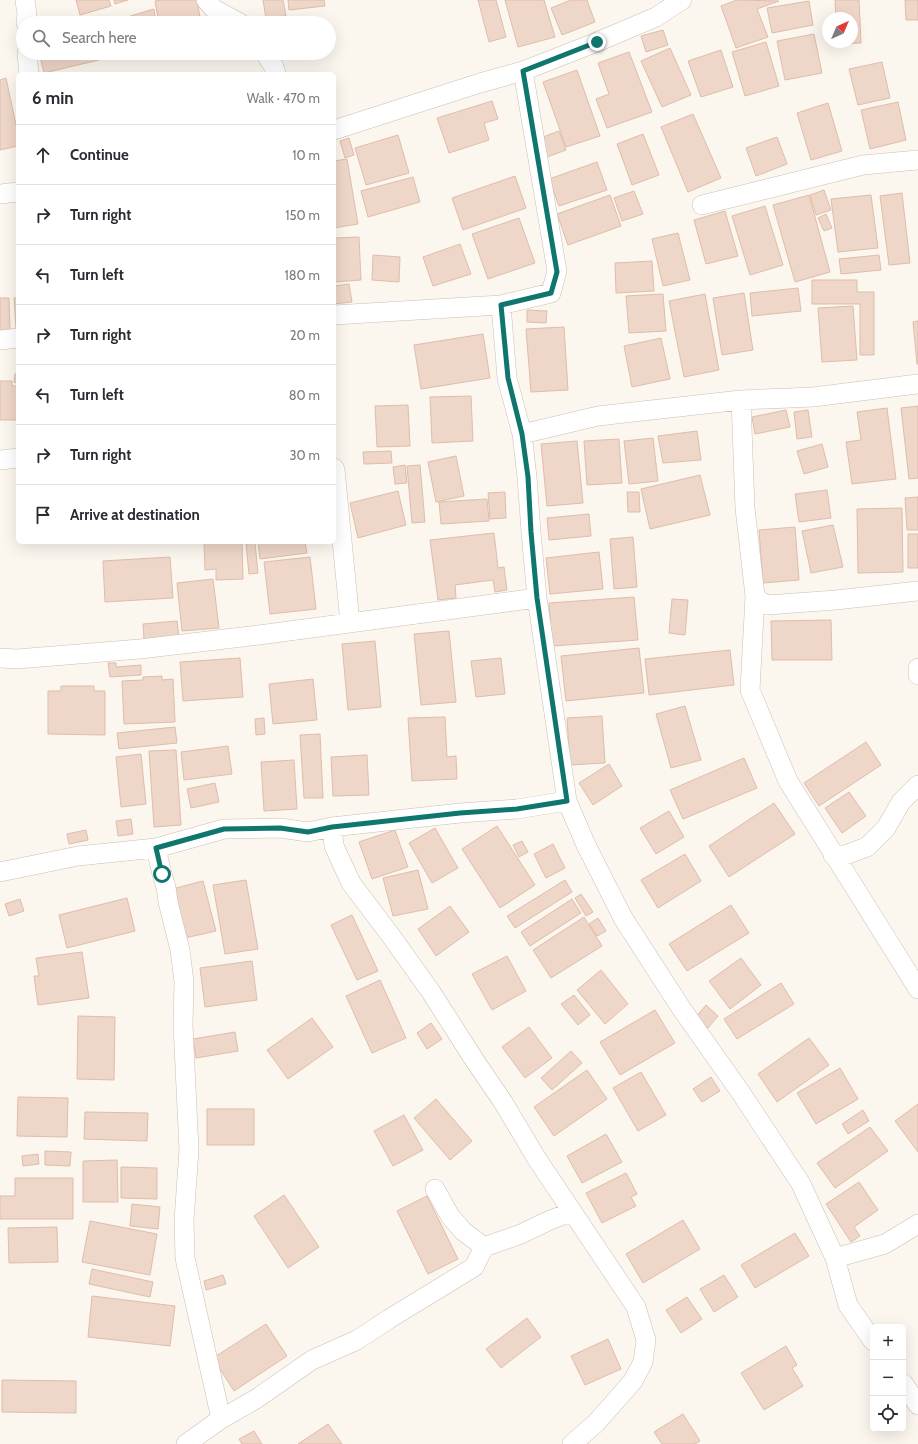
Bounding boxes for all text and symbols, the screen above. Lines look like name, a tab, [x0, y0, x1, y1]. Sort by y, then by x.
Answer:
north arrow	[822, 12, 858, 48]
search box	[16, 16, 336, 60]
icon: search	[30, 27, 52, 49]
text: Search here	[62, 29, 137, 47]
route end	[588, 33, 606, 51]
text: 6 min	[32, 88, 74, 108]
text: Walk · 470 m	[247, 90, 320, 106]
icon: ahead	[32, 144, 54, 166]
text: Continue	[70, 146, 129, 164]
text: 10 m	[292, 147, 320, 163]
icon: right	[32, 204, 54, 226]
text: Turn right	[70, 206, 131, 224]
text: 150 m	[285, 207, 320, 223]
icon: left	[32, 264, 54, 286]
text: Turn left	[70, 266, 124, 284]
text: 180 m	[284, 267, 320, 283]
icon: right	[32, 324, 54, 346]
text: Turn right	[70, 326, 131, 344]
text: 20 m	[290, 327, 320, 343]
icon: left	[32, 384, 54, 406]
text: Turn left	[70, 386, 124, 404]
text: 80 m	[289, 387, 320, 403]
icon: right	[32, 444, 54, 466]
text: Turn right	[70, 446, 131, 464]
text: 30 m	[290, 447, 320, 463]
icon: arrive	[32, 504, 54, 526]
text: Arrive at destination	[70, 506, 200, 524]
route start	[153, 865, 171, 883]
map controls	[870, 1324, 906, 1432]
button: +	[870, 1324, 906, 1360]
button: −	[870, 1360, 906, 1396]
button: locate	[870, 1396, 906, 1432]

